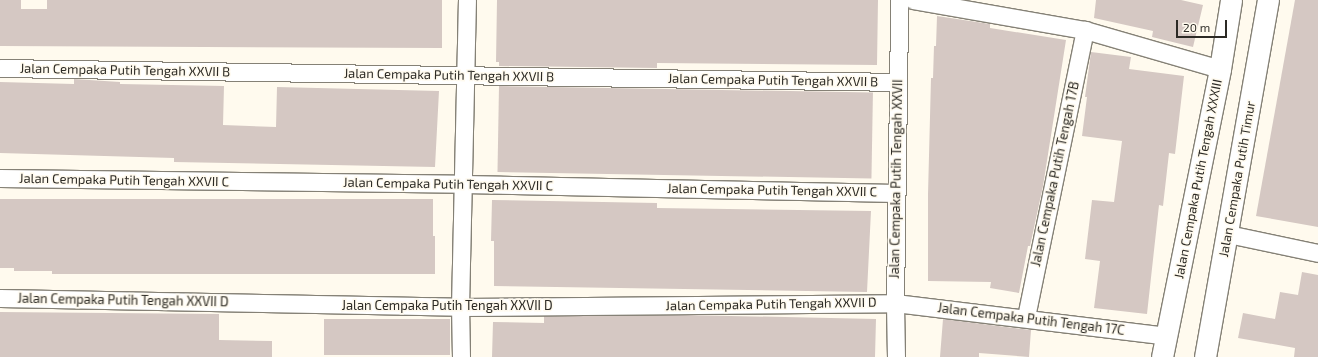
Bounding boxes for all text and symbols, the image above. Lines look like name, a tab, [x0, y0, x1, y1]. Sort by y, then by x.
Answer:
scale bar	[1178, 12, 1229, 38]
text: 20 m	[1183, 20, 1210, 34]
street label: Jalan Cempaka Putih Tengah XXVII B	[19, 60, 231, 80]
street label: Jalan Cempaka Putih Tengah XXVII B	[343, 65, 555, 85]
street label: Jalan Cempaka Putih Tengah XXVII B	[667, 70, 879, 90]
street label: Jalan Cempaka Putih Tengah XXXIII	[1171, 78, 1225, 280]
street label: Jalan Cempaka Putih Tengah XXVII	[886, 79, 906, 279]
street label: Jalan Cempaka Putih Tengah 17B	[1028, 80, 1082, 268]
street label: Jalan Cempaka Putih Timur	[1216, 100, 1258, 258]
street label: Jalan Cempaka Putih Tengah XXVII C	[19, 170, 229, 190]
street label: Jalan Cempaka Putih Tengah XXVII C	[343, 174, 553, 194]
street label: Jalan Cempaka Putih Tengah XXVII C	[667, 180, 877, 200]
street label: Jalan Cempaka Putih Tengah XXVII D	[17, 290, 229, 310]
street label: Jalan Cempaka Putih Tengah XXVII D	[665, 294, 877, 314]
street label: Jalan Cempaka Putih Tengah XXVII D	[341, 297, 553, 313]
street label: Jalan Cempaka Putih Tengah 17C	[937, 300, 1125, 338]

